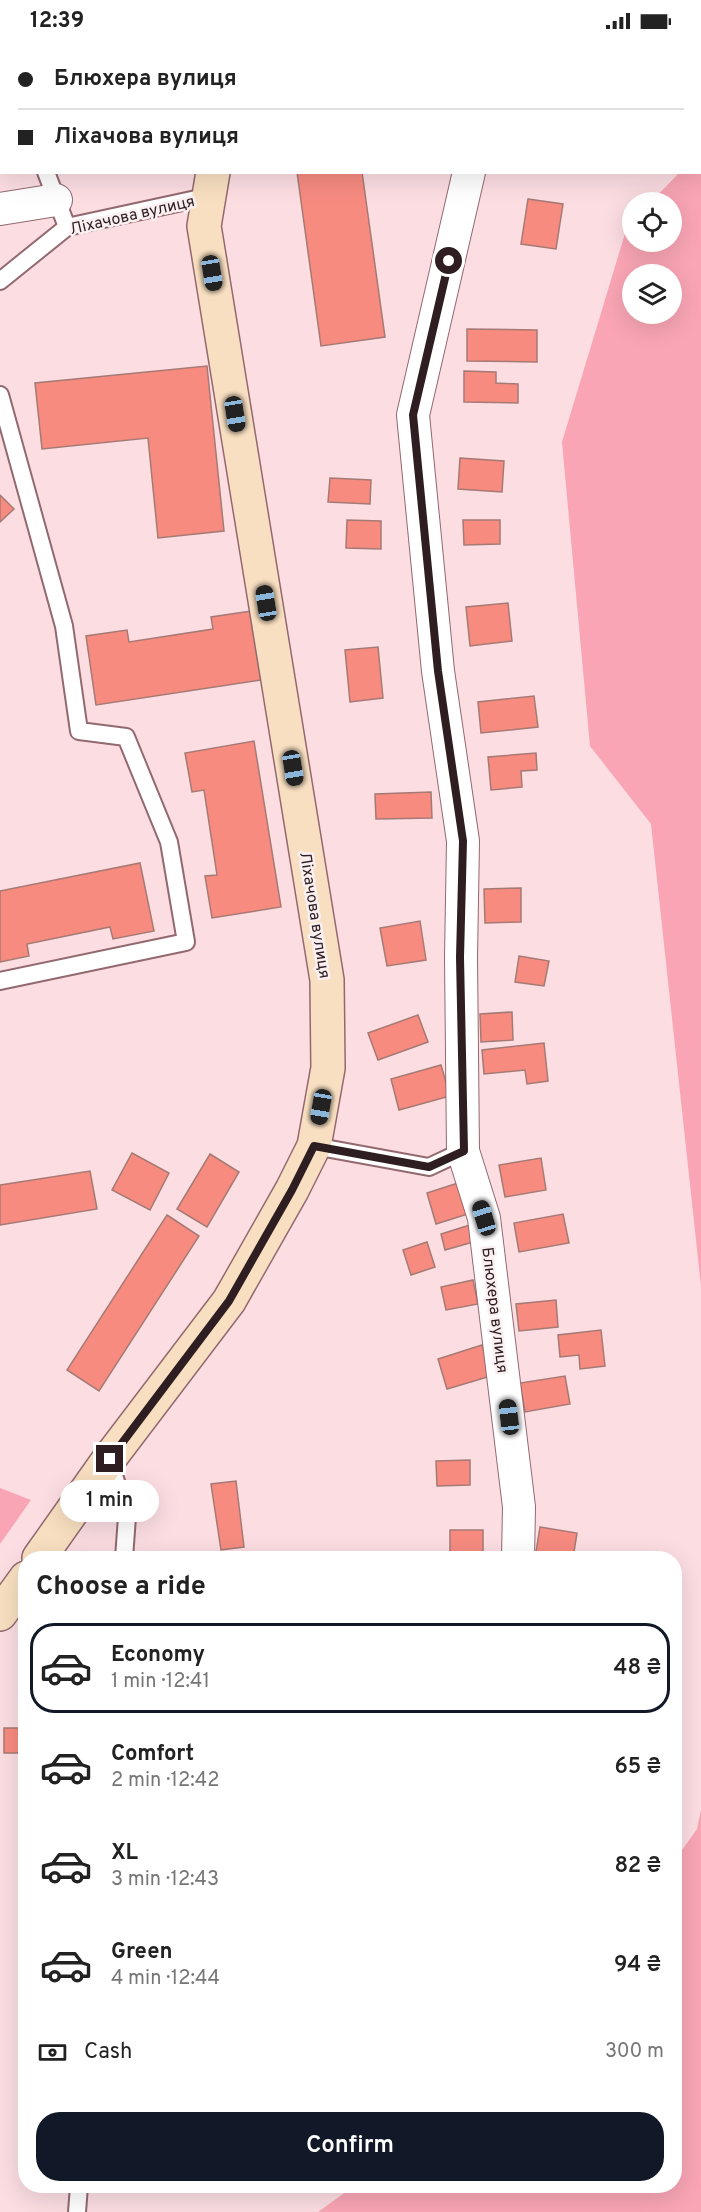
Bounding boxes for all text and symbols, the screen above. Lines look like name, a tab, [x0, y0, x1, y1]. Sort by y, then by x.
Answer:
text: 12:39	[30, 8, 84, 35]
text: Блюхера вулиця	[54, 66, 237, 93]
text: Ліхачова вулиця	[54, 124, 239, 151]
street label: Ліхачова вулиця	[68, 192, 197, 240]
map controls	[622, 192, 682, 324]
button: locate	[622, 192, 682, 252]
route start	[435, 247, 462, 274]
car	[200, 254, 224, 292]
button: layers	[622, 264, 682, 324]
car	[223, 395, 247, 433]
car	[254, 584, 278, 622]
car	[281, 749, 305, 787]
street label: Ліхачова вулиця	[294, 851, 334, 980]
car	[309, 1088, 333, 1126]
car	[470, 1198, 498, 1238]
street label: Блюхера вулиця	[476, 1246, 512, 1374]
car	[498, 1398, 520, 1436]
route end	[96, 1445, 123, 1472]
callout: 1 min	[60, 1480, 160, 1522]
text: 1 min	[86, 1488, 133, 1514]
text: Choose a ride	[36, 1570, 206, 1604]
icon: car	[39, 1641, 93, 1695]
text: Economy	[111, 1642, 205, 1669]
text: 48 ₴	[614, 1655, 661, 1682]
text: 1 min · 12:41	[111, 1669, 210, 1695]
icon: car	[39, 1740, 93, 1794]
text: Comfort	[111, 1741, 194, 1768]
text: 65 ₴	[614, 1754, 661, 1781]
text: 2 min · 12:42	[111, 1768, 219, 1794]
icon: car	[39, 1839, 93, 1893]
text: XL	[111, 1840, 138, 1867]
text: 82 ₴	[615, 1853, 661, 1880]
text: 3 min · 12:43	[111, 1867, 219, 1893]
icon: car	[39, 1938, 93, 1992]
text: Green	[111, 1939, 173, 1966]
text: 94 ₴	[614, 1952, 661, 1979]
text: 4 min · 12:44	[111, 1966, 220, 1992]
icon: cash	[36, 2036, 69, 2069]
text: Cash	[84, 2039, 133, 2066]
text: 300 m	[605, 2039, 664, 2065]
button: Confirm	[36, 2112, 664, 2181]

